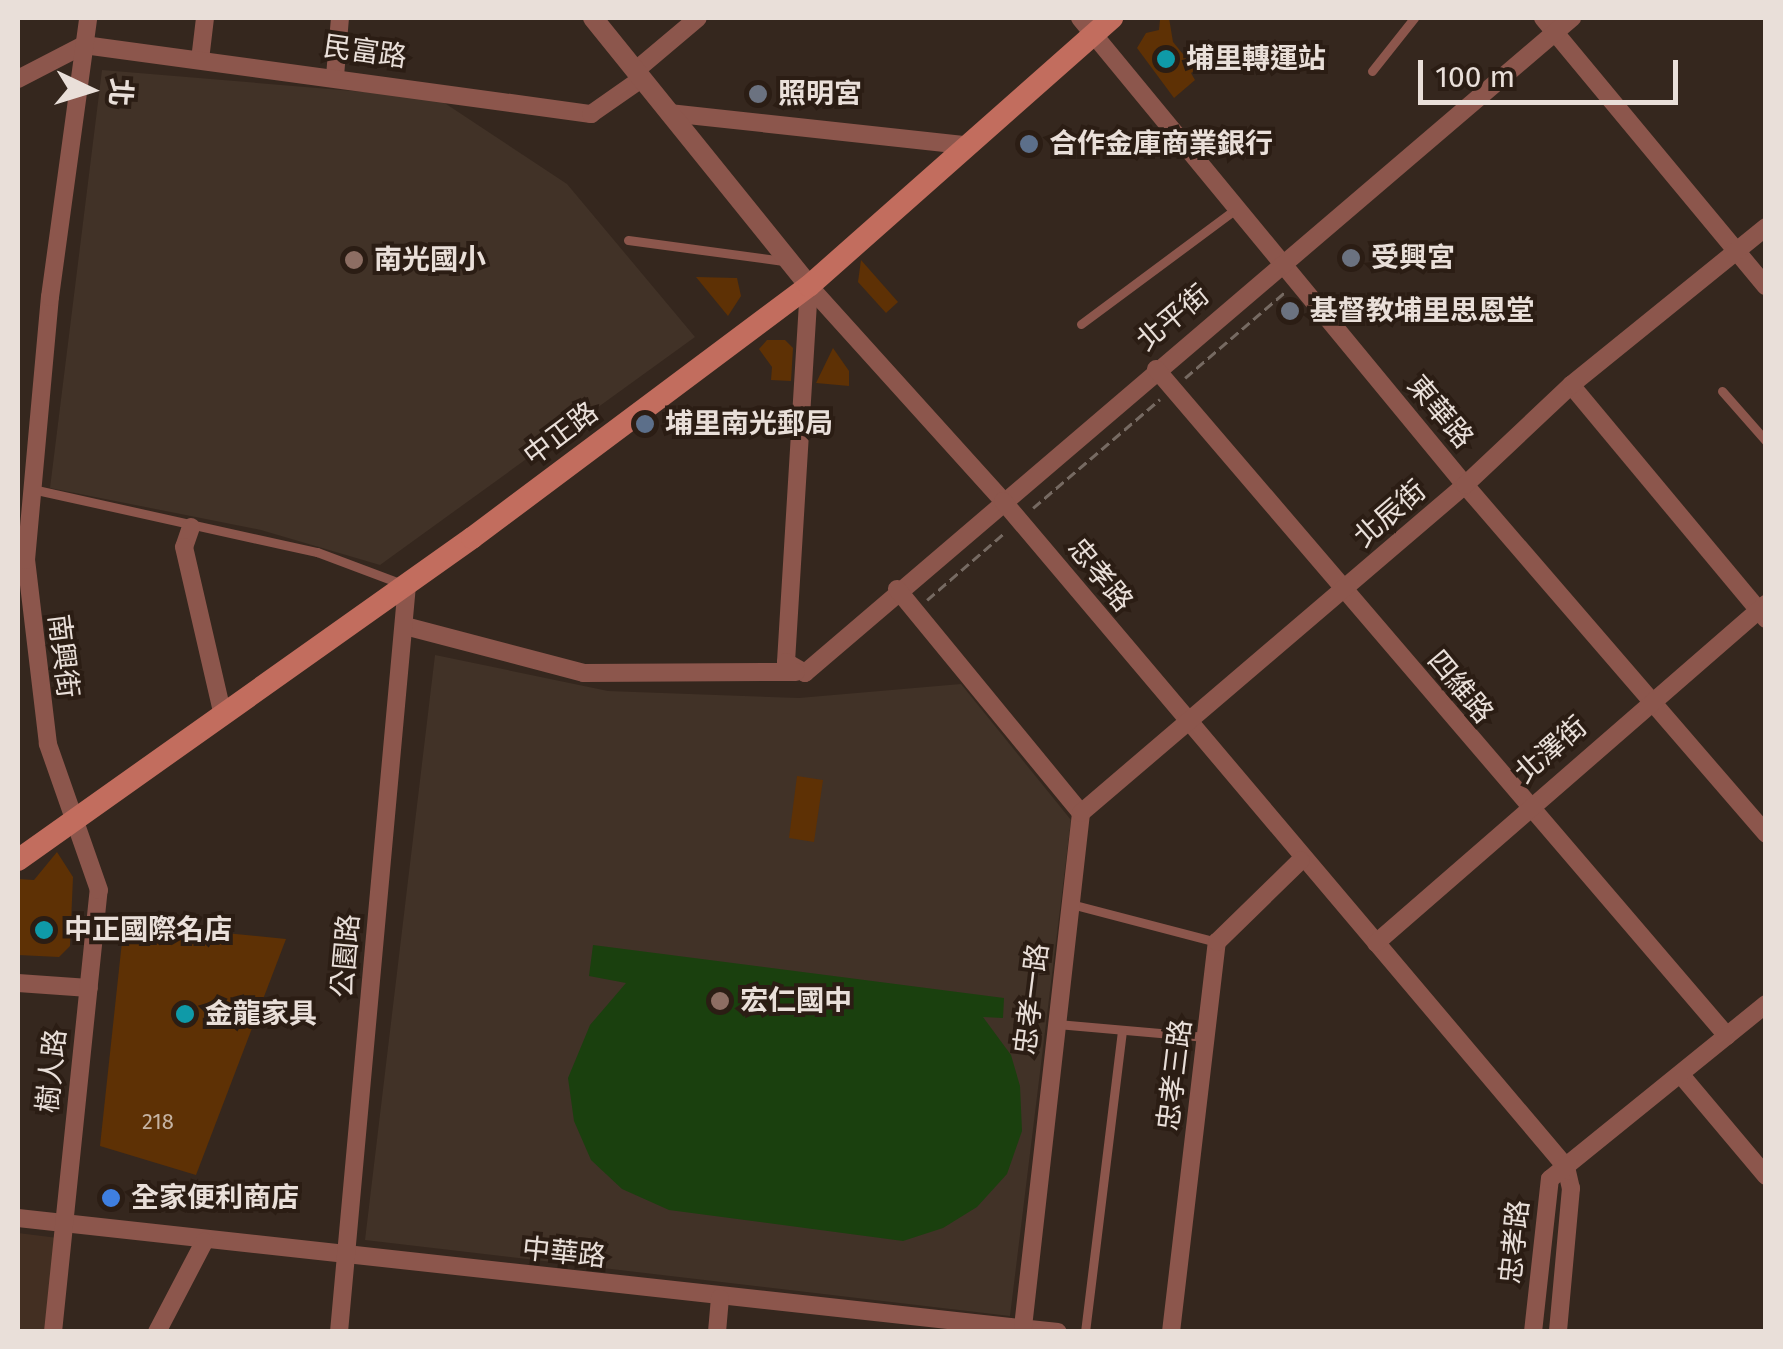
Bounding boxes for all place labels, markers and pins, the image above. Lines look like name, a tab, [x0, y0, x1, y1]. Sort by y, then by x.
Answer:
place label: 埔里轉運站	[1186, 42, 1326, 76]
marker: 埔里轉運站	[1155, 48, 1177, 70]
place label: 照明宮	[778, 77, 862, 111]
marker: 照明宮	[747, 83, 769, 105]
place label: 合作金庫商業銀行	[1049, 127, 1273, 161]
marker: 合作金庫商業銀行	[1018, 133, 1040, 155]
place label: 受興宮	[1371, 241, 1455, 275]
place label: 南光國小	[374, 243, 486, 277]
marker: 受興宮	[1340, 247, 1362, 269]
marker: 南光國小	[343, 249, 365, 271]
place label: 基督教埔里思恩堂	[1310, 294, 1534, 328]
marker: 基督教埔里思恩堂	[1279, 300, 1301, 322]
place label: 埔里南光郵局	[665, 407, 833, 441]
marker: 埔里南光郵局	[634, 413, 656, 435]
place label: 中正國際名店	[64, 913, 232, 947]
marker: 中正國際名店	[33, 919, 55, 941]
place label: 宏仁國中	[740, 984, 852, 1018]
marker: 宏仁國中	[709, 990, 731, 1012]
place label: 金龍家具	[205, 997, 317, 1031]
marker: 金龍家具	[174, 1003, 196, 1025]
place label: 全家便利商店	[131, 1181, 299, 1215]
marker: 全家便利商店	[100, 1187, 122, 1209]

